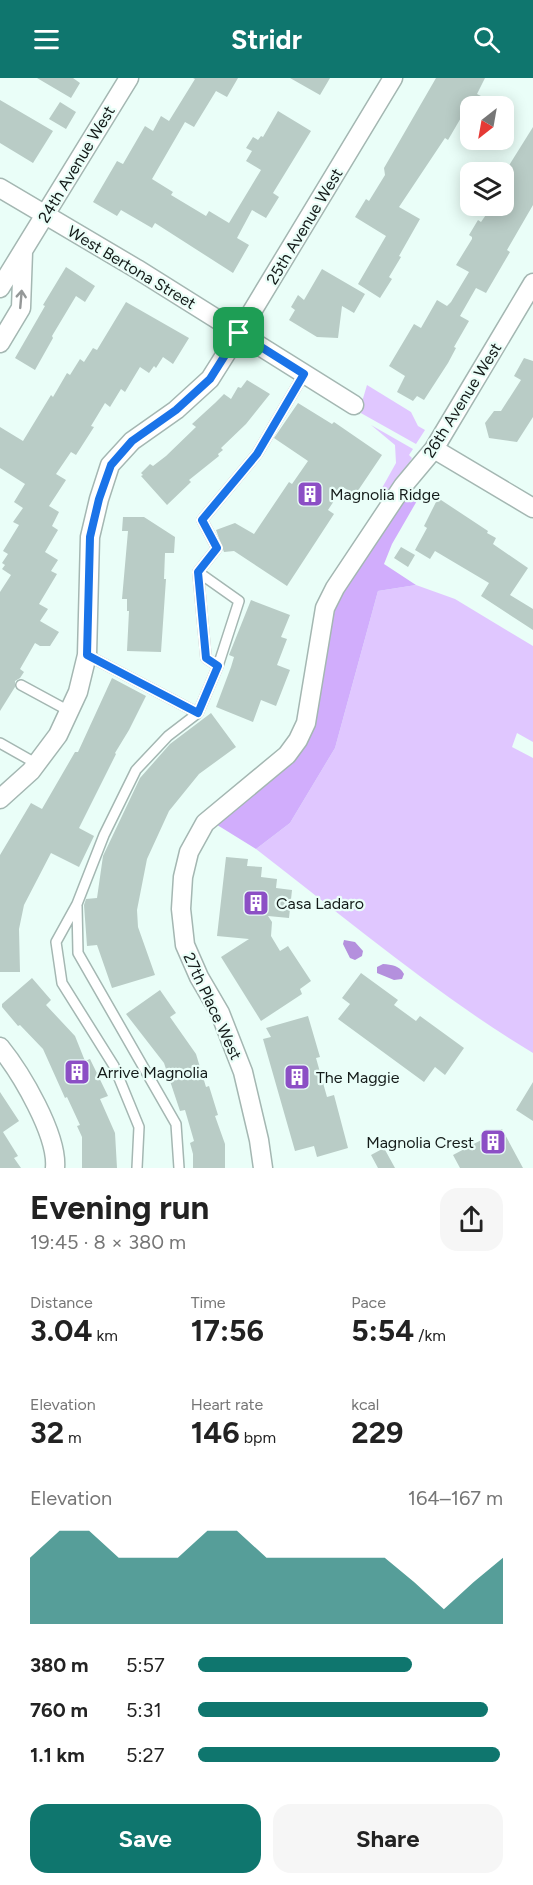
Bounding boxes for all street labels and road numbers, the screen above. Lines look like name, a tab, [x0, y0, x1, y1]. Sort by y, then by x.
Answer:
street label: 24th Avenue West	[34, 102, 119, 226]
street label: 25th Avenue West	[262, 165, 347, 288]
street label: West Bertona Street	[64, 222, 199, 313]
street label: 26th Avenue West	[419, 339, 505, 461]
street label: 27th Place West	[179, 950, 246, 1063]

